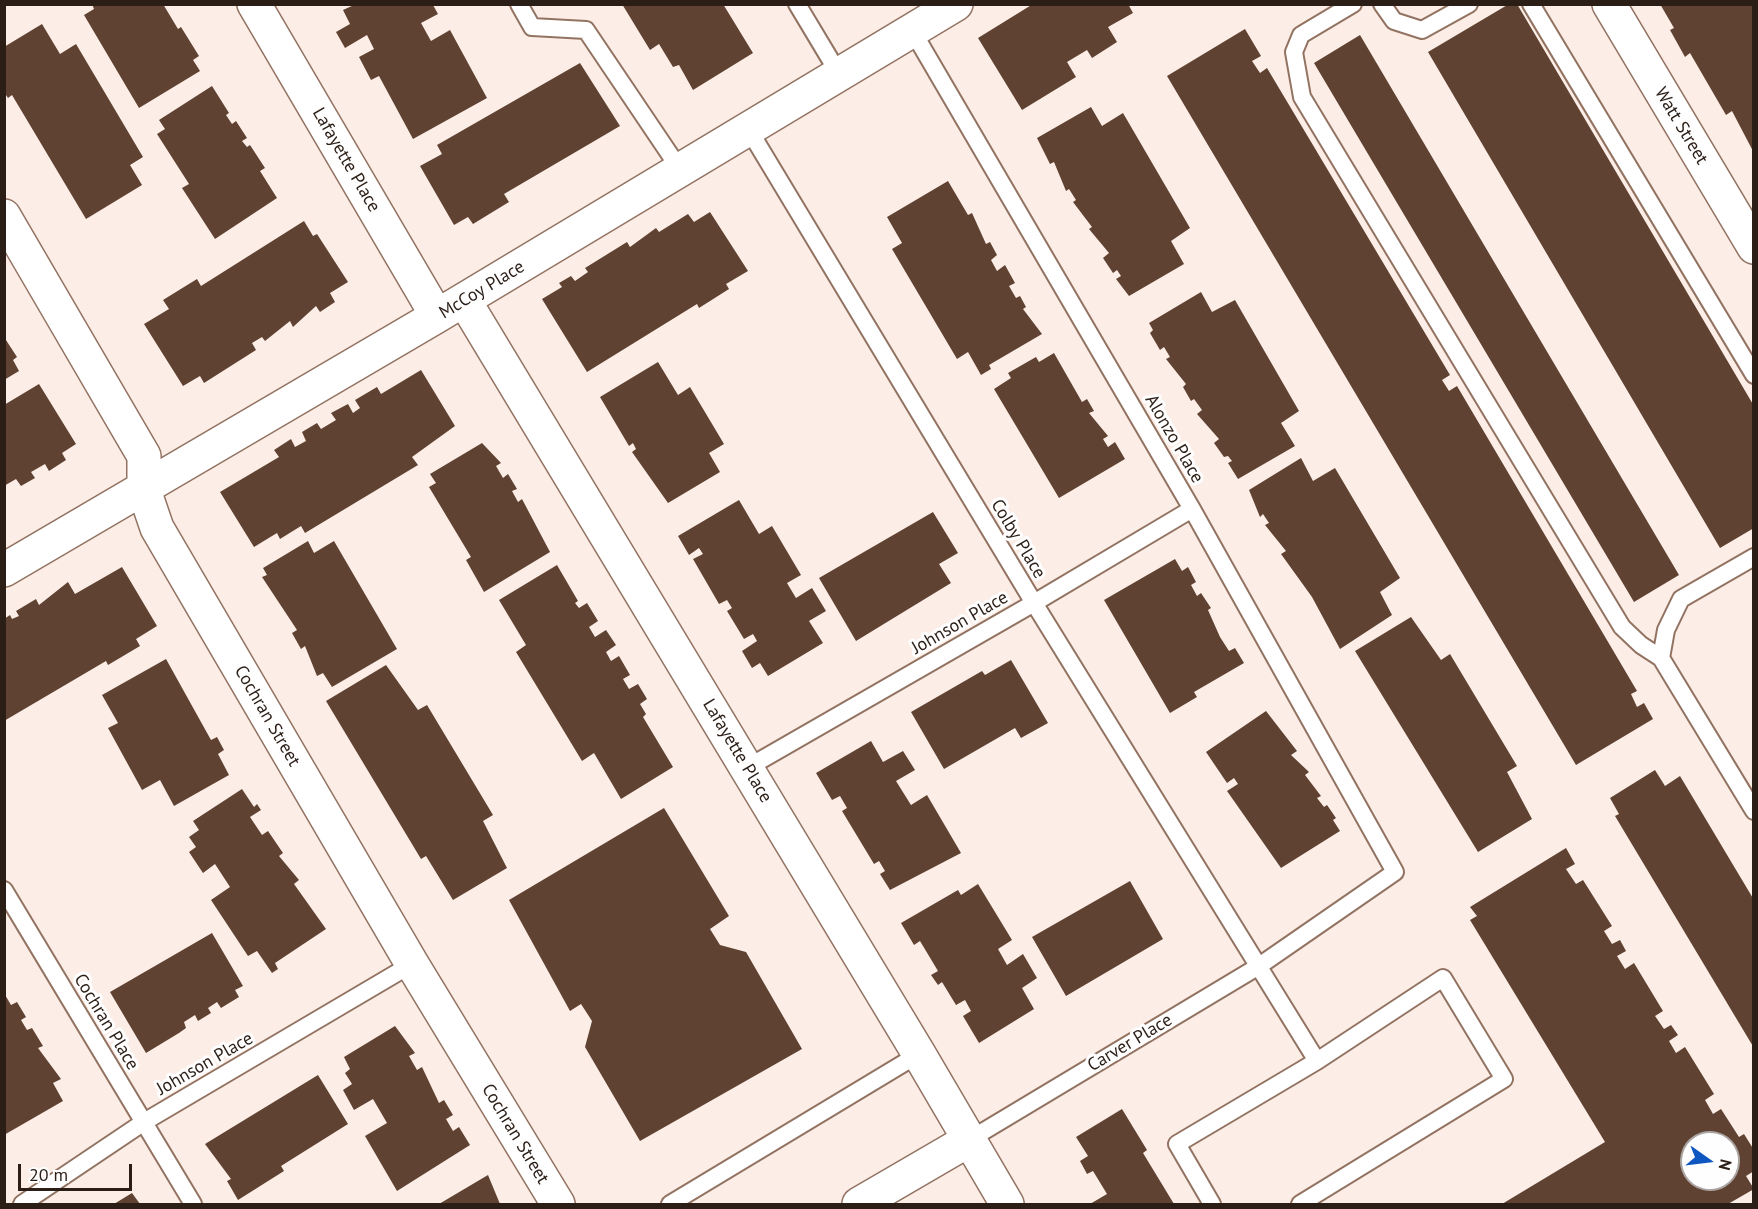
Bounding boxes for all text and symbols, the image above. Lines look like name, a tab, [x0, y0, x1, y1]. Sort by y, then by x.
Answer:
street label: Watt Street	[1650, 84, 1712, 168]
street label: Lafayette Place	[307, 104, 385, 216]
street label: McCoy Place	[435, 256, 529, 324]
street label: Alonzo Place	[1140, 391, 1208, 487]
street label: Colby Place	[986, 496, 1050, 582]
street label: Johnson Place	[908, 587, 1012, 659]
street label: Cochran Street	[229, 662, 305, 770]
street label: Lafayette Place	[698, 695, 776, 807]
street label: Cochran Place	[69, 970, 143, 1074]
street label: Carver Place	[1084, 1009, 1176, 1077]
street label: Johnson Place	[153, 1028, 257, 1100]
street label: Cochran Street	[477, 1080, 553, 1188]
north arrow	[1680, 1131, 1740, 1191]
scale bar	[21, 1152, 135, 1190]
text: N	[1715, 1157, 1737, 1172]
text: 20 m	[29, 1163, 68, 1186]

